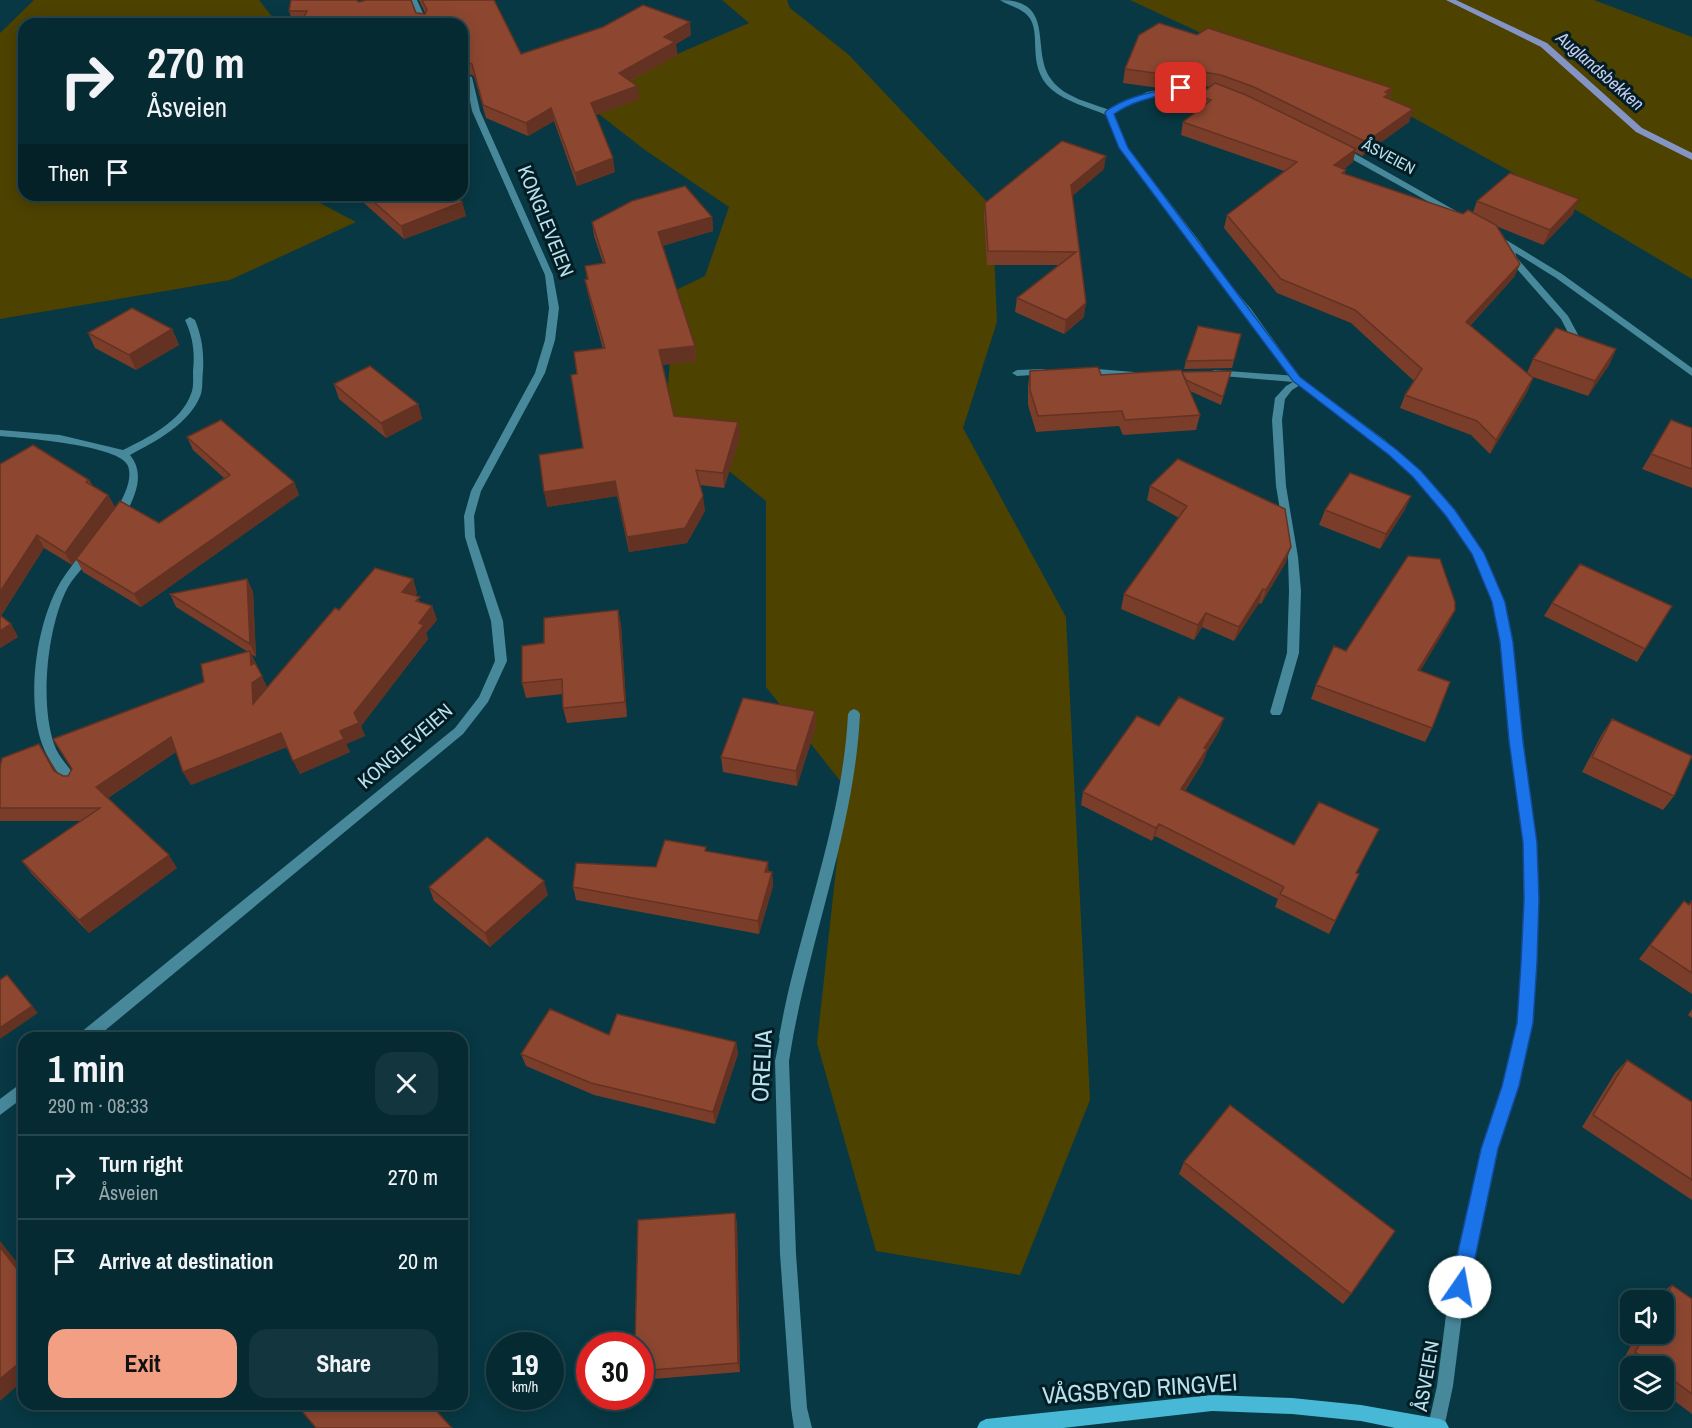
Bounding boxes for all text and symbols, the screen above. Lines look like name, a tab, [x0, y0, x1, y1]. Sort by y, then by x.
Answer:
water label: Auglandsbekken	[1550, 25, 1650, 116]
text: 270 m	[147, 35, 245, 91]
icon: right	[48, 42, 126, 120]
pin	[1155, 62, 1206, 113]
icon: arrive	[1164, 71, 1197, 104]
text: Åsveien	[147, 89, 227, 125]
street label: ÅSVEIEN	[1358, 132, 1419, 179]
icon: arrive	[101, 156, 134, 189]
text: Then	[48, 158, 89, 188]
street label: KONGLEVEIEN	[512, 161, 581, 280]
street label: KONGLEVEIEN	[351, 697, 458, 794]
street label: ORELIA	[743, 1028, 779, 1103]
text: 1 min	[48, 1045, 125, 1093]
button: close	[375, 1052, 438, 1115]
text: 290 m · 08:33	[48, 1092, 148, 1119]
text: Turn right	[99, 1149, 183, 1179]
icon: right	[48, 1161, 81, 1194]
text: 270 m	[388, 1162, 438, 1192]
text: Åsveien	[99, 1179, 158, 1206]
icon: arrive	[48, 1245, 81, 1278]
text: Arrive at destination	[99, 1246, 273, 1276]
text: 20 m	[398, 1246, 438, 1276]
position arrow	[1428, 1255, 1492, 1319]
map controls	[1620, 1290, 1674, 1410]
button: sound	[1620, 1290, 1674, 1344]
button: Exit	[48, 1329, 237, 1398]
button: Share	[249, 1329, 438, 1398]
speed limit sign: 30	[576, 1332, 654, 1410]
street label: ÅSVEIEN	[1406, 1339, 1445, 1414]
text: 19	[511, 1344, 539, 1384]
button: layers	[1620, 1356, 1674, 1410]
street label: VÅGSBYGD RINGVEI	[1041, 1365, 1239, 1411]
text: km/h	[512, 1376, 538, 1397]

